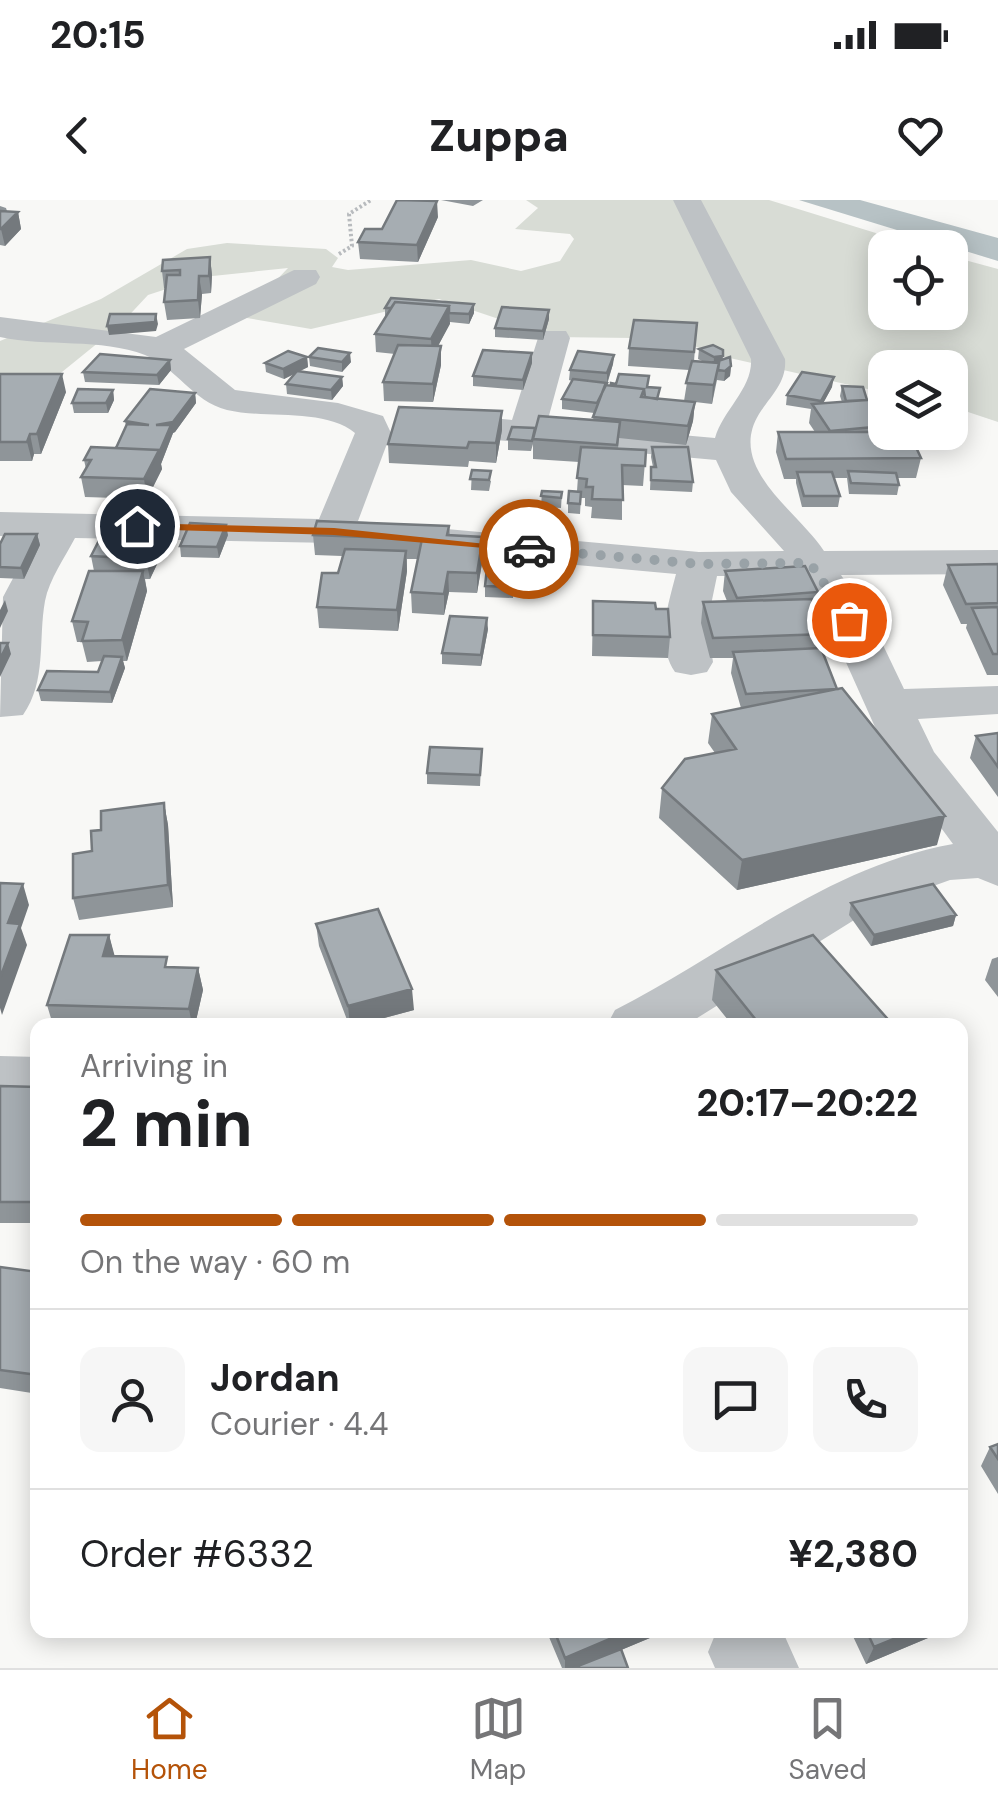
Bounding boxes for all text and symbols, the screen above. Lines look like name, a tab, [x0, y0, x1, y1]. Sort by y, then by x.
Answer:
text: 20:15	[50, 10, 146, 60]
text: Zuppa	[429, 106, 569, 165]
icon: back	[50, 108, 105, 163]
icon: heart	[893, 108, 948, 163]
map controls	[868, 230, 968, 450]
button: locate	[868, 230, 968, 330]
button: layers	[868, 350, 968, 450]
pin	[95, 484, 180, 569]
icon: home	[110, 499, 165, 554]
courier	[479, 499, 579, 599]
icon: car	[502, 522, 557, 577]
pin	[807, 578, 892, 663]
icon: bag	[822, 593, 877, 648]
text: Arriving in	[80, 1045, 228, 1087]
text: 20:17–20:22	[696, 1078, 918, 1128]
text: 2 min	[80, 1082, 253, 1166]
text: On the way · 60 m	[80, 1241, 350, 1283]
button: person	[80, 1347, 185, 1452]
button: chat	[683, 1347, 788, 1452]
button: phone	[813, 1347, 918, 1452]
text: Jordan	[210, 1353, 340, 1403]
text: Courier · 4.4	[210, 1403, 388, 1445]
text: Order #6332	[80, 1529, 314, 1579]
text: ¥2,380	[788, 1529, 918, 1579]
tab: Home	[131, 1691, 208, 1788]
tab: Map	[470, 1691, 526, 1788]
tab: Saved	[788, 1691, 867, 1788]

